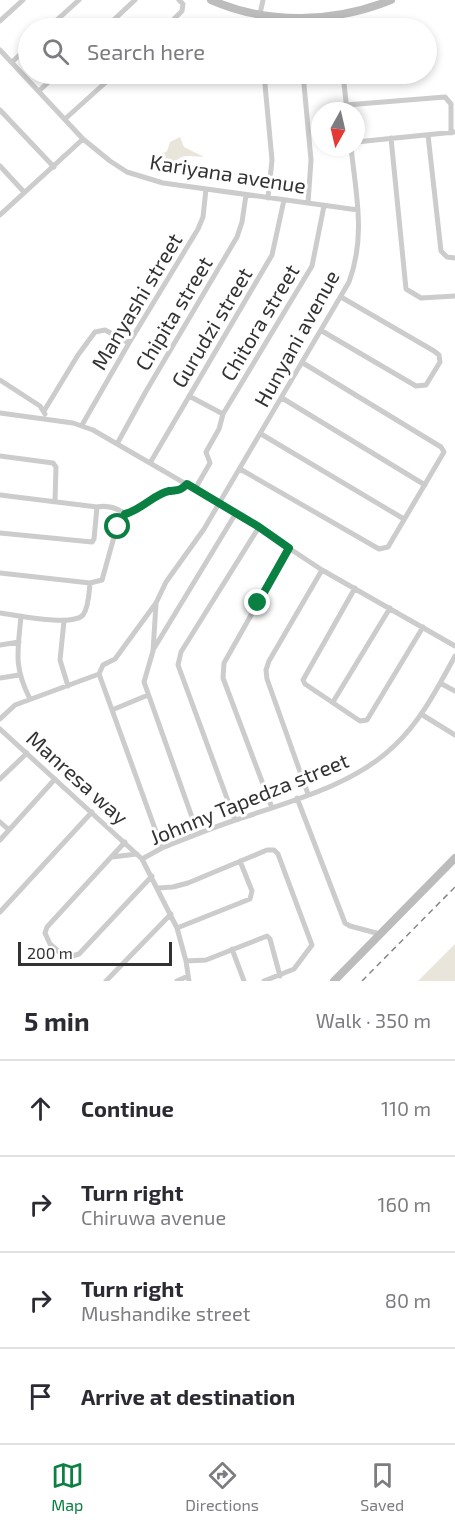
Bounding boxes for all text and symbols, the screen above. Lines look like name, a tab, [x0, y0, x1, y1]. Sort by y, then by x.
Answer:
search box	[18, 18, 437, 84]
icon: search	[39, 35, 72, 68]
text: Search here	[87, 38, 205, 64]
north arrow	[311, 102, 365, 156]
street label: Kariyana avenue	[148, 148, 308, 198]
street label: Manyashi street	[85, 228, 187, 374]
street label: Chipita street	[129, 252, 217, 374]
street label: Chitora street	[214, 259, 304, 385]
street label: Gurudzi street	[165, 262, 257, 392]
street label: Hunyani avenue	[248, 265, 344, 411]
route start	[104, 513, 130, 539]
route end	[244, 589, 270, 615]
street label: Manresa way	[22, 725, 134, 829]
street label: Johnny Tapedza street	[146, 747, 352, 849]
scale bar	[18, 939, 172, 966]
text: 200 m	[27, 943, 73, 962]
text: 5 min	[24, 1005, 90, 1036]
text: Walk · 350 m	[316, 1008, 431, 1032]
icon: ahead	[24, 1092, 57, 1125]
text: Continue	[81, 1095, 174, 1121]
text: 110 m	[381, 1096, 431, 1120]
text: Turn right	[81, 1179, 183, 1205]
icon: right	[24, 1188, 57, 1221]
text: 160 m	[378, 1192, 431, 1216]
text: Chiruwa avenue	[81, 1205, 226, 1229]
text: Turn right	[81, 1275, 183, 1301]
icon: right	[24, 1284, 57, 1317]
text: 80 m	[385, 1288, 431, 1312]
text: Mushandike street	[81, 1301, 250, 1325]
icon: arrive	[24, 1380, 57, 1413]
text: Arrive at destination	[81, 1383, 295, 1409]
tab: Map	[51, 1459, 84, 1514]
tab: Directions	[185, 1459, 259, 1514]
tab: Saved	[360, 1459, 404, 1514]

